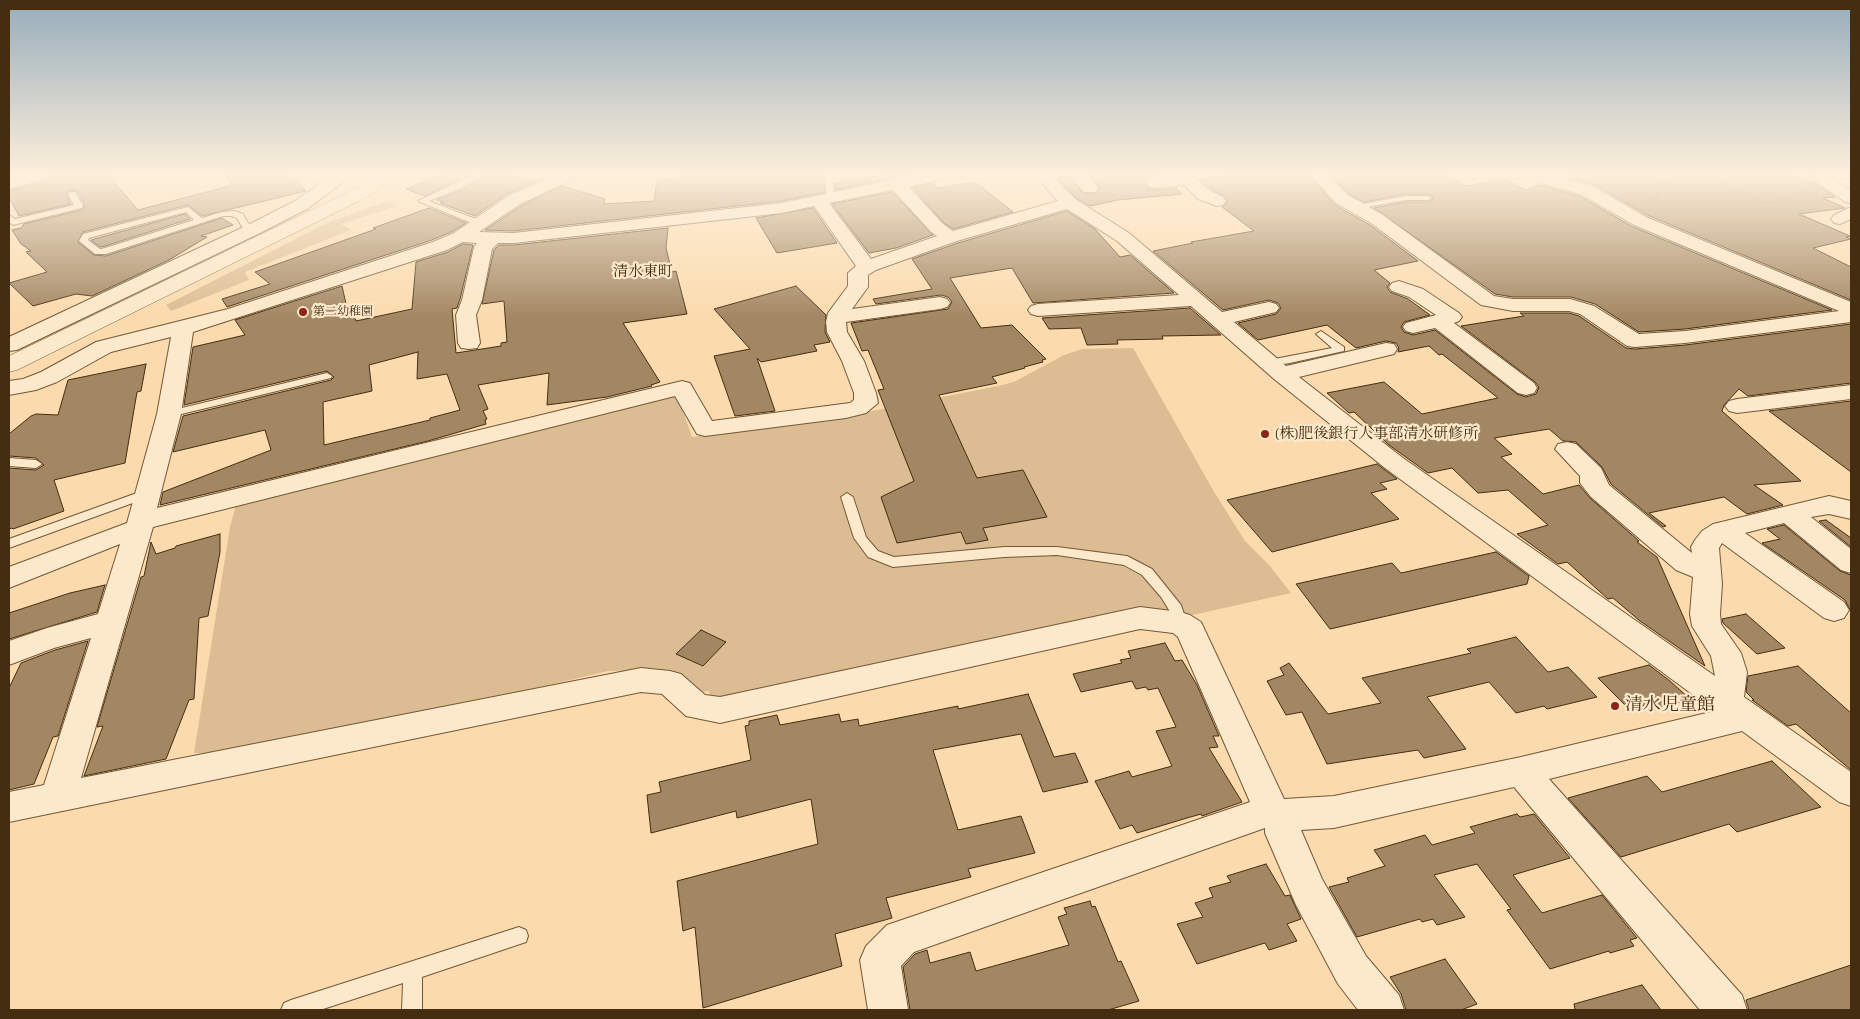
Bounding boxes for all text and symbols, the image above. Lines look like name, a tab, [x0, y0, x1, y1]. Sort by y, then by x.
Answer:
district label: 清水東町	[613, 263, 673, 281]
place label: 第二幼稚園	[313, 305, 373, 319]
marker: 第二幼稚園	[297, 306, 309, 318]
place label: (株)肥後銀行人事部清水研修所	[1275, 425, 1478, 443]
marker: (株)肥後銀行人事部清水研修所	[1259, 428, 1271, 440]
place label: 清水児童館	[1625, 695, 1715, 717]
marker: 清水児童館	[1609, 700, 1621, 712]

